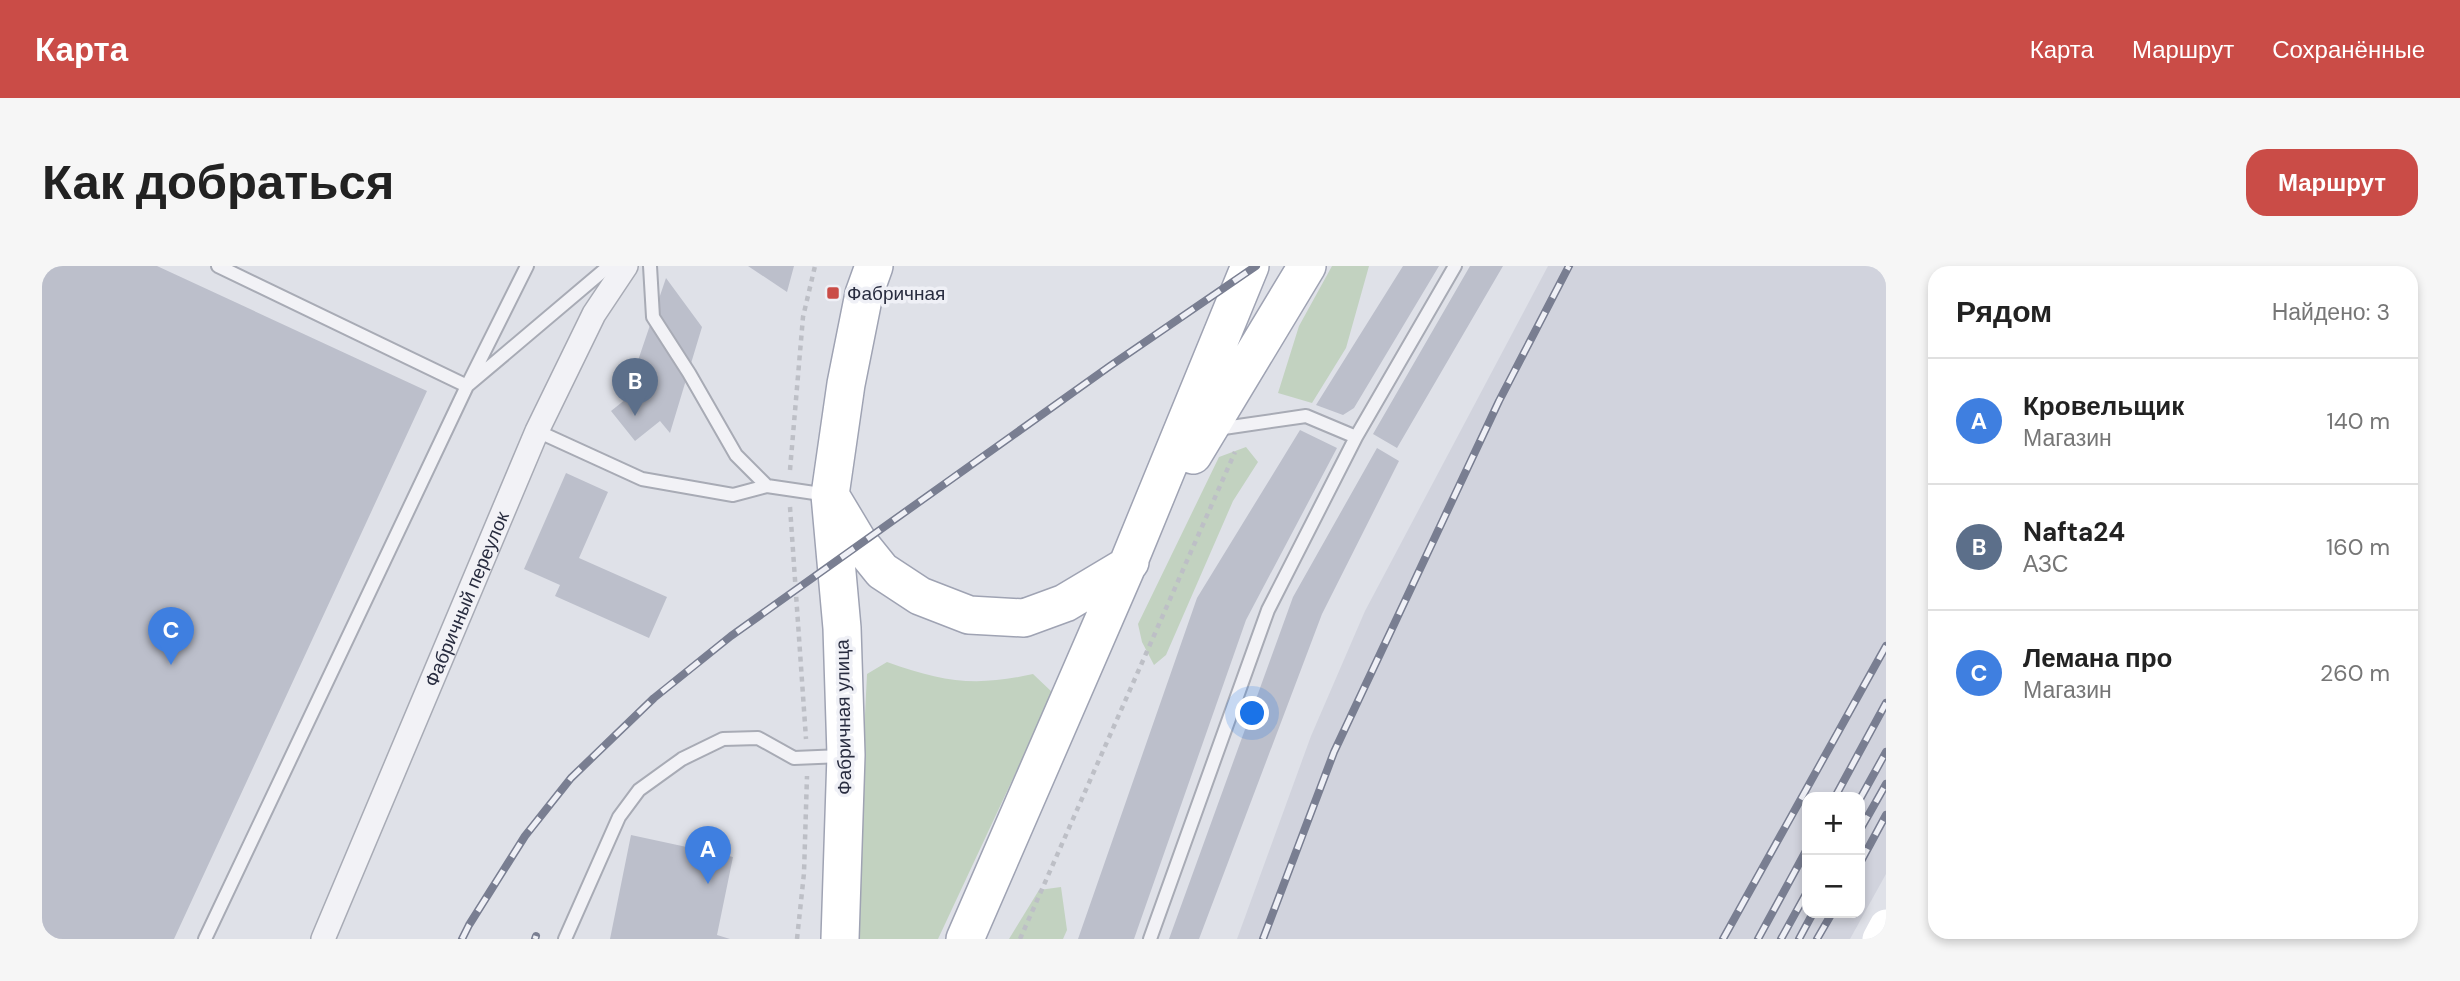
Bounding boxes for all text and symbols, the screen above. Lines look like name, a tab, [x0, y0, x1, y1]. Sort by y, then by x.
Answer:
text: Карта	[35, 28, 128, 71]
text: Карта	[2030, 34, 2094, 65]
text: Маршрут	[2132, 34, 2234, 65]
text: Сохранённые	[2272, 34, 2425, 65]
button: Маршрут	[2246, 149, 2418, 216]
text: Как добраться	[42, 150, 394, 214]
place label: Фабричная	[847, 281, 945, 306]
marker: Фабричная	[825, 285, 841, 301]
text: Рядом	[1956, 292, 2052, 331]
text: Найдено: 3	[2272, 297, 2390, 327]
pin: B	[612, 358, 658, 416]
text: Кровельщик	[2023, 389, 2184, 423]
text: A	[1971, 406, 1987, 436]
text: 140 m	[2327, 406, 2390, 436]
text: Магазин	[2023, 423, 2112, 453]
street label: Фабричный переулок	[419, 507, 515, 691]
text: Nafta24	[2023, 515, 2125, 549]
text: B	[1972, 532, 1986, 562]
text: 160 m	[2326, 532, 2390, 562]
text: АЗС	[2023, 549, 2068, 579]
pin: C	[148, 607, 194, 665]
street label: Фабричная улица	[830, 639, 857, 795]
text: Лемана про	[2023, 641, 2172, 675]
text: C	[1971, 658, 1987, 688]
text: 260 m	[2320, 658, 2390, 688]
text: Магазин	[2023, 675, 2112, 705]
your location	[1235, 696, 1269, 730]
map controls	[1802, 792, 1865, 918]
button: +	[1802, 792, 1865, 855]
pin: A	[685, 826, 731, 884]
button: −	[1802, 855, 1865, 918]

